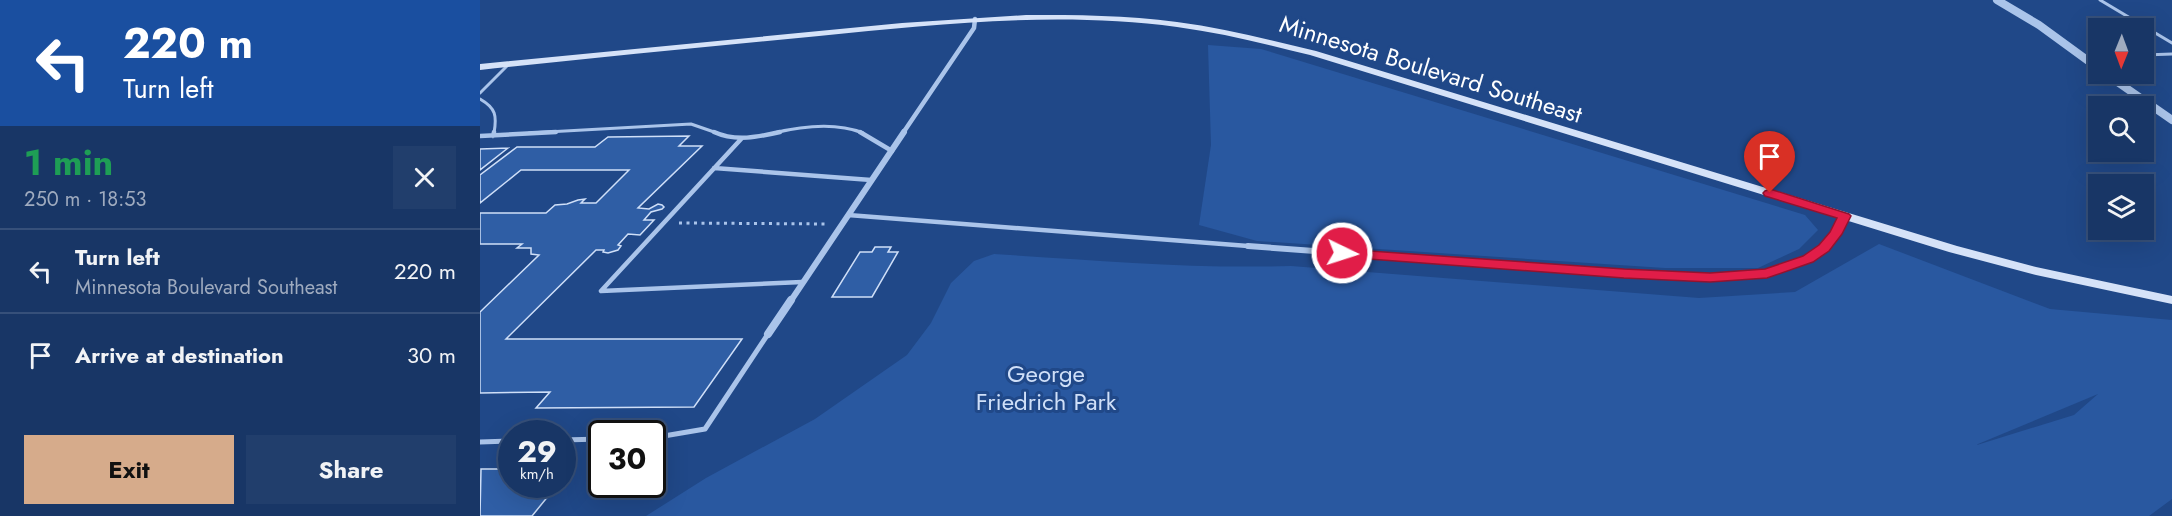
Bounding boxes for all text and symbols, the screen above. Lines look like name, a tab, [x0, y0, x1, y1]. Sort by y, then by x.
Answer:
street label: Minnesota Boulevard Southeast	[1275, 6, 1587, 132]
text: 220 m	[123, 13, 253, 74]
north arrow	[2088, 18, 2154, 84]
map controls	[2088, 18, 2154, 240]
icon: left	[24, 24, 102, 102]
text: Turn left	[123, 69, 213, 108]
button: search	[2088, 96, 2154, 162]
pin	[1744, 131, 1795, 193]
text: 1 min	[24, 136, 113, 188]
icon: arrive	[1753, 140, 1786, 173]
button: close	[393, 146, 456, 209]
button: layers	[2088, 174, 2154, 240]
text: 250 m · 18:53	[24, 185, 146, 214]
position arrow	[1310, 221, 1374, 285]
text: Turn left	[75, 241, 160, 273]
icon: left	[24, 255, 57, 288]
text: 220 m	[394, 255, 456, 287]
text: Minnesota Boulevard Southeast	[75, 273, 337, 302]
icon: arrive	[24, 339, 57, 372]
text: Arrive at destination	[75, 339, 284, 371]
text: 30 m	[407, 339, 456, 371]
park label: George Friedrich Park	[976, 356, 1117, 419]
speed limit sign: 30	[588, 420, 666, 498]
text: 29	[517, 430, 557, 473]
button: Exit	[24, 435, 234, 504]
button: Share	[246, 435, 456, 504]
text: km/h	[520, 463, 554, 485]

